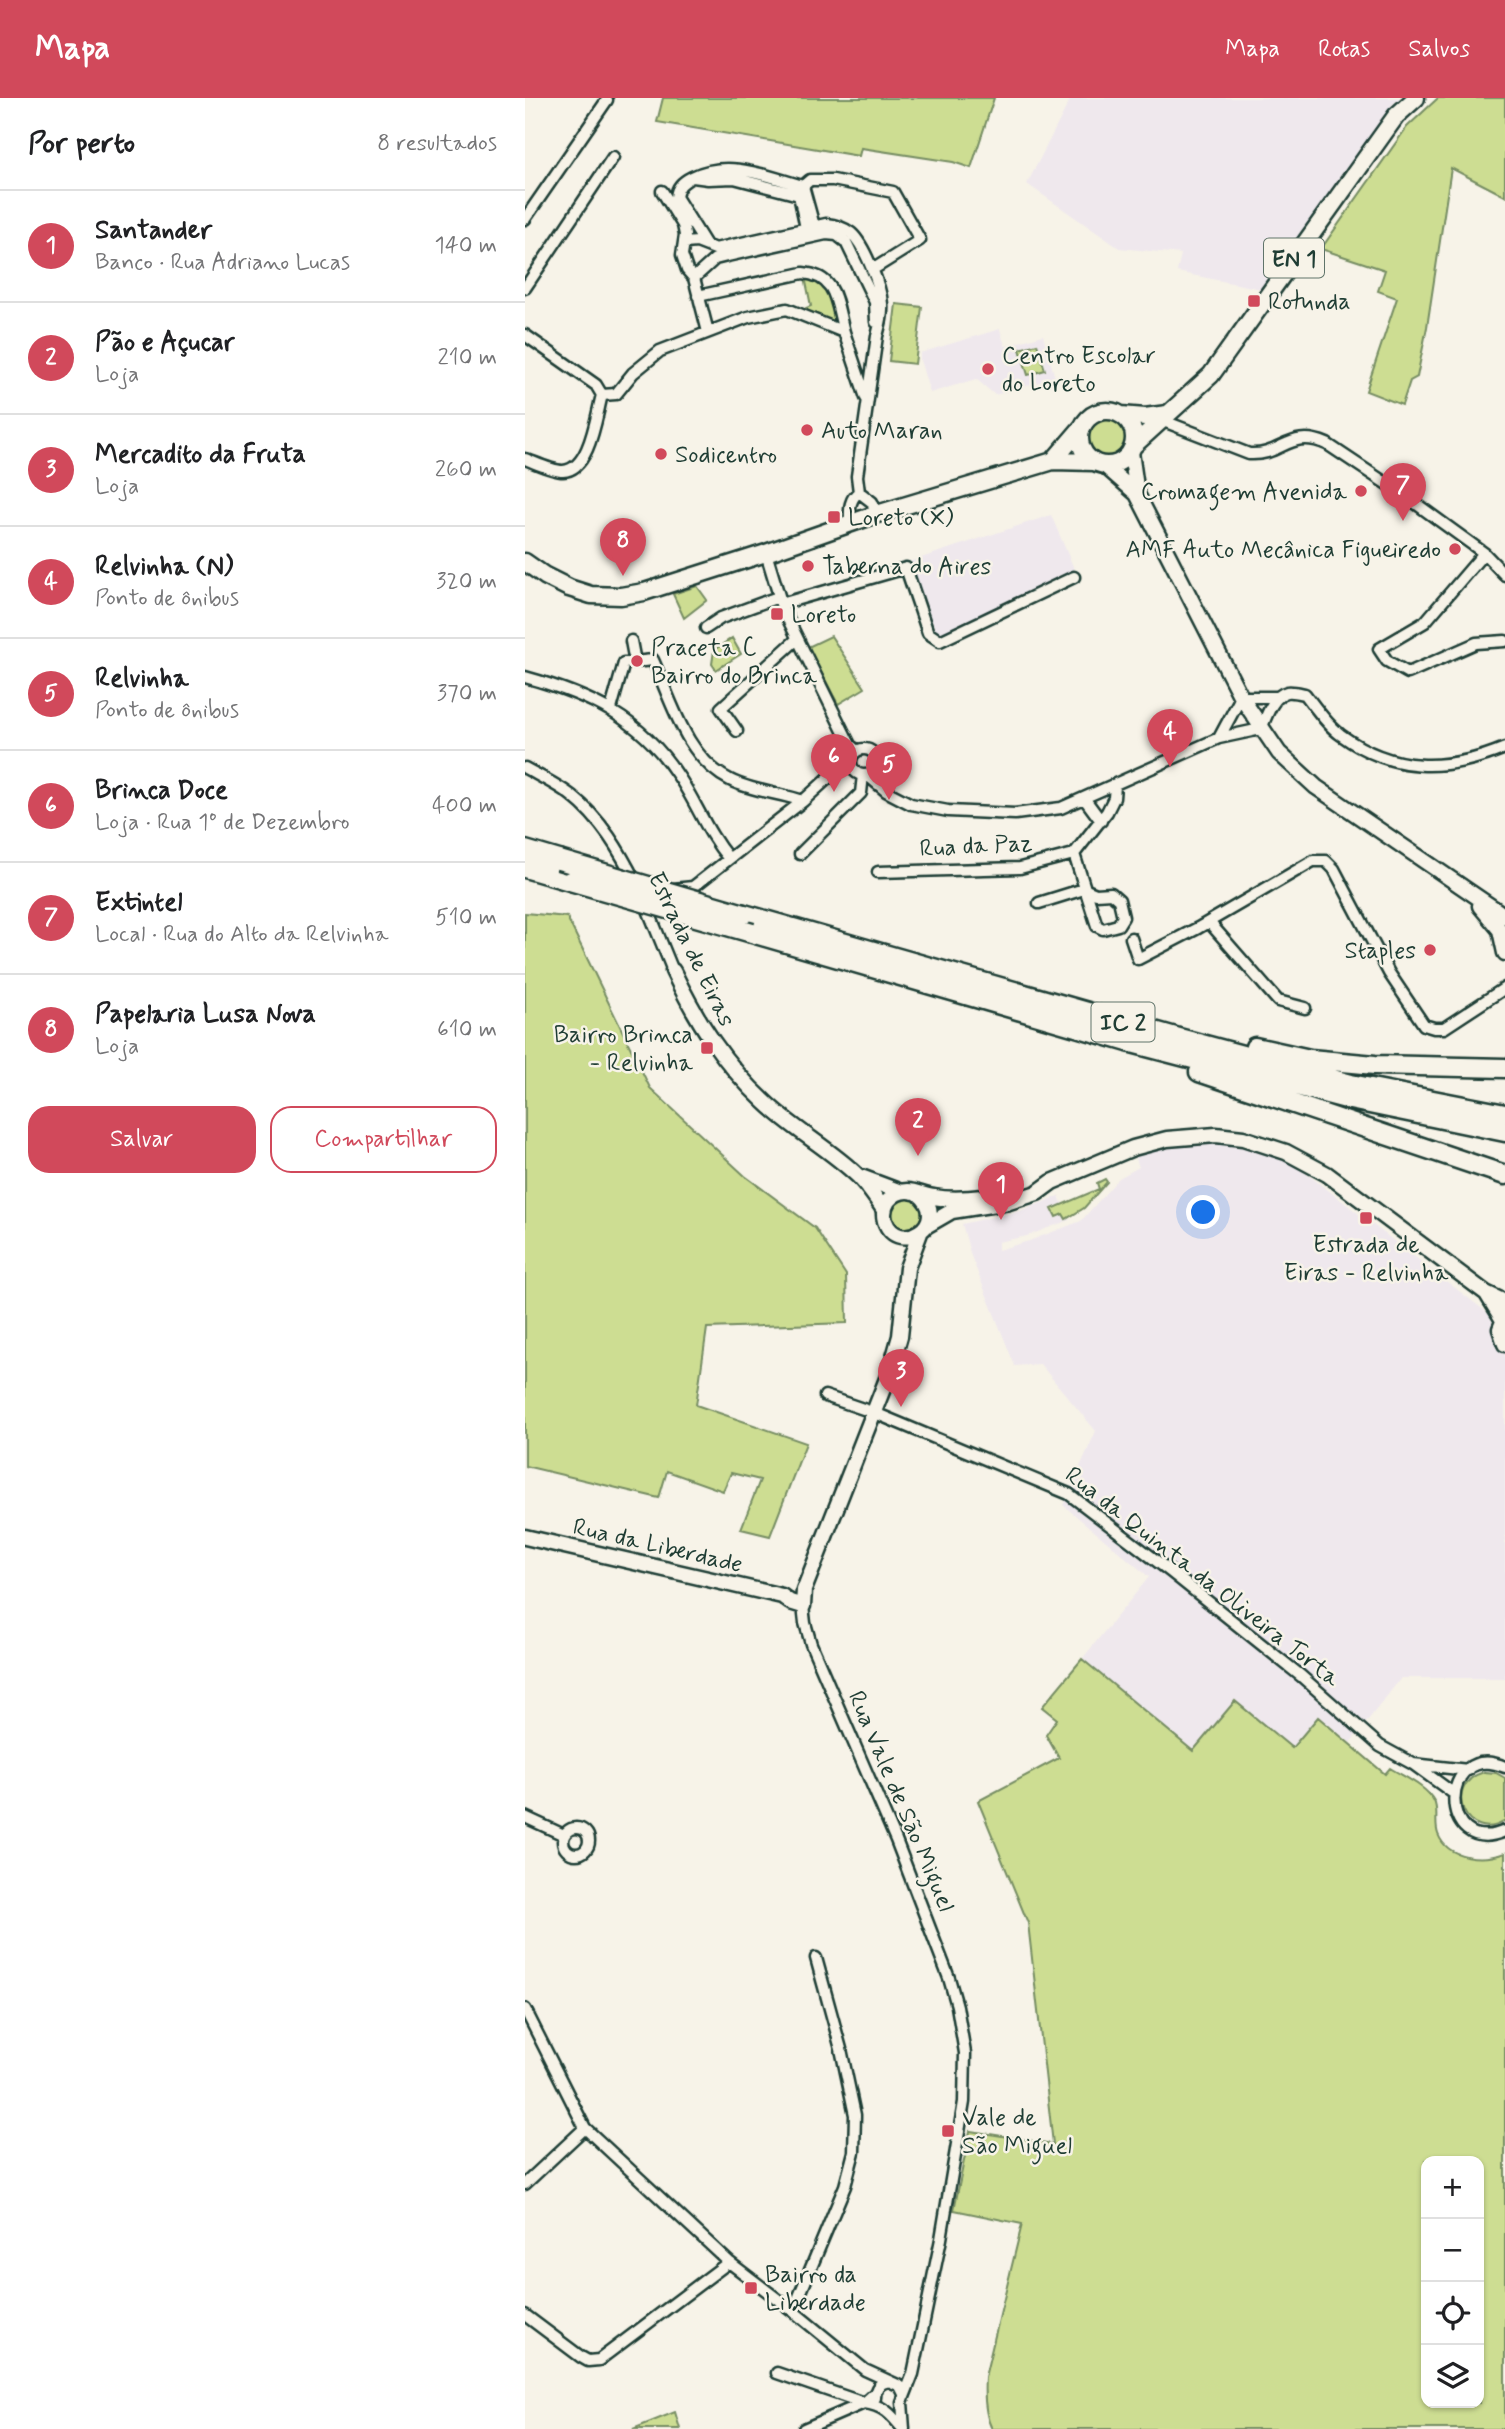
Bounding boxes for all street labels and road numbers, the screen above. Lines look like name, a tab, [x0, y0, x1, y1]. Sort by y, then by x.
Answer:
road number: EN 1	[1264, 238, 1324, 278]
street label: Rua da Paz	[919, 828, 1033, 865]
street label: Estrada de Eiras	[640, 867, 742, 1032]
road number: IC 2	[1091, 1002, 1155, 1042]
street label: Rua da Quinta da Oliveira Torta	[1058, 1460, 1346, 1695]
street label: Rua da Liberdade	[570, 1512, 746, 1581]
street label: Rua Vale de São Miguel	[837, 1686, 961, 1918]

